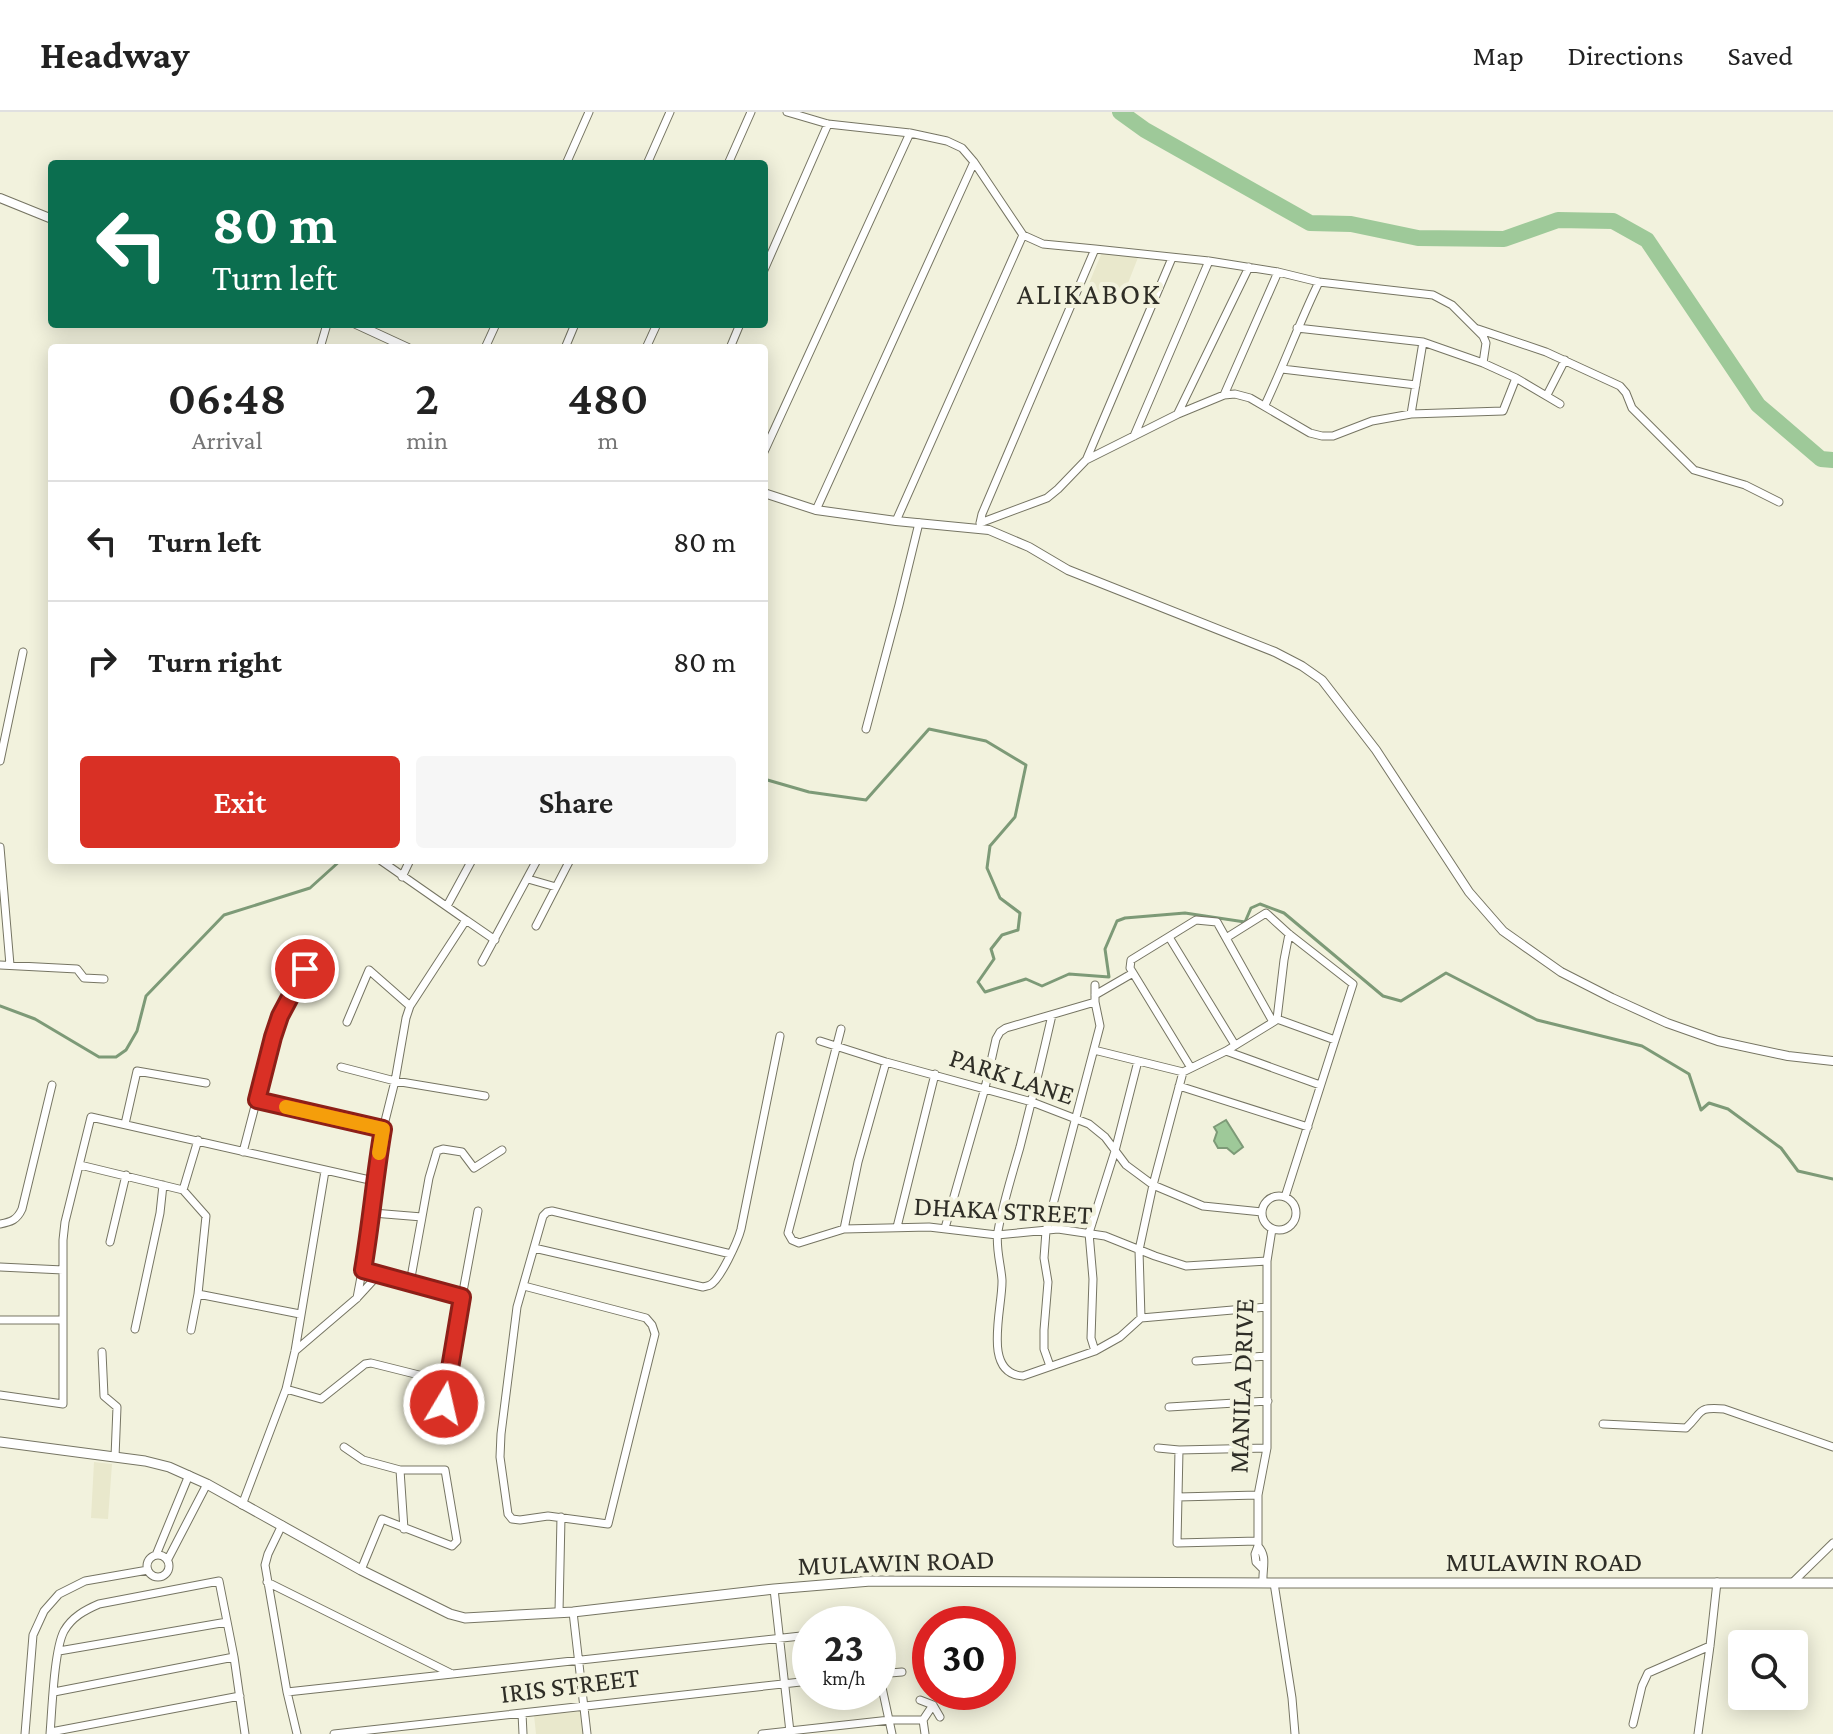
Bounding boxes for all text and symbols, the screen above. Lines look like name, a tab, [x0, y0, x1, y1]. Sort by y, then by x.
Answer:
text: Headway	[40, 34, 190, 76]
text: Map	[1473, 40, 1524, 71]
text: Directions	[1568, 40, 1683, 71]
text: Saved	[1727, 40, 1793, 71]
icon: left	[80, 192, 184, 296]
text: 80 m	[212, 193, 337, 255]
text: Turn left	[212, 258, 337, 298]
district label: ALIKABOK	[1017, 277, 1161, 310]
text: 06:48	[168, 371, 287, 424]
text: 2	[415, 371, 439, 424]
text: 480	[568, 371, 648, 424]
text: Arrival	[192, 426, 262, 455]
text: min	[406, 426, 448, 455]
text: m	[597, 426, 618, 455]
icon: left	[80, 519, 124, 563]
text: Turn left	[148, 525, 261, 558]
text: 80 m	[673, 525, 736, 558]
icon: right	[80, 639, 124, 683]
text: Turn right	[148, 645, 282, 678]
text: 80 m	[673, 645, 736, 678]
button: Exit	[80, 756, 400, 848]
button: Share	[416, 756, 736, 848]
pin	[271, 935, 339, 1003]
icon: arrive	[283, 947, 327, 991]
street label: PARK LANE	[946, 1041, 1078, 1111]
street label: DHAKA STREET	[913, 1190, 1093, 1230]
street label: MANILA DRIVE	[1222, 1298, 1260, 1474]
position arrow	[402, 1362, 486, 1446]
street label: MULAWIN ROAD	[797, 1543, 995, 1581]
street label: MULAWIN ROAD	[1445, 1546, 1643, 1577]
speed limit sign: 30	[912, 1606, 1016, 1710]
text: 23	[824, 1625, 864, 1670]
map controls	[1728, 1630, 1808, 1710]
button: search	[1728, 1630, 1808, 1710]
street label: IRIS STREET	[499, 1661, 641, 1709]
text: km/h	[822, 1667, 866, 1689]

